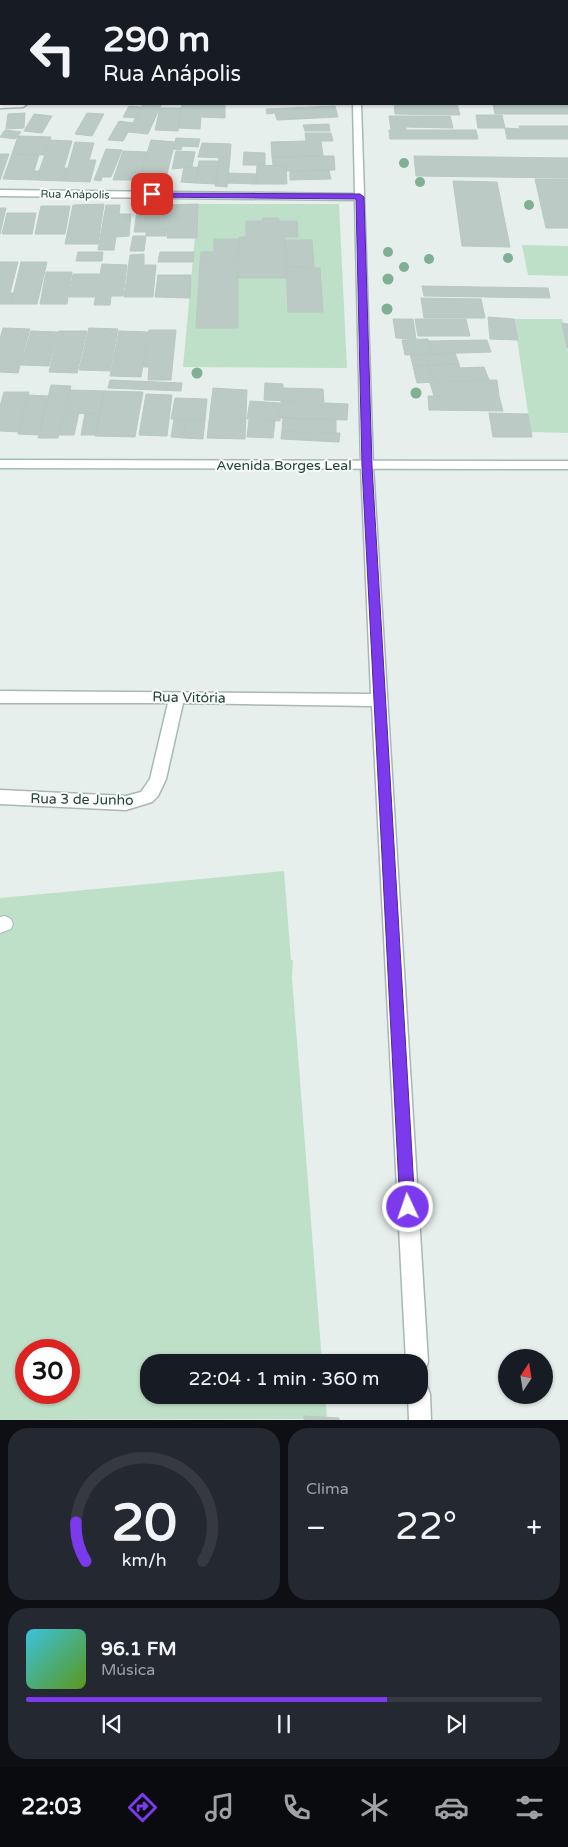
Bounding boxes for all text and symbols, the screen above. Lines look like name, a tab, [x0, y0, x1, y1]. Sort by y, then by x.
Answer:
text: 290 m	[103, 19, 210, 61]
icon: left	[20, 20, 85, 85]
text: Rua Anápolis	[103, 61, 241, 87]
pin	[131, 173, 173, 215]
icon: arrive	[138, 180, 166, 208]
street label: Rua Anápolis	[40, 187, 110, 202]
street label: Avenida Borges Leal	[216, 457, 352, 474]
street label: Rua Vitória	[152, 688, 226, 707]
street label: Rua 3 de Junho	[30, 790, 134, 809]
position arrow	[381, 1180, 433, 1232]
speed limit sign: 30	[15, 1339, 80, 1404]
north arrow	[498, 1349, 552, 1404]
map controls	[498, 1349, 553, 1404]
text: 22:04 · 1 min · 360 m	[188, 1368, 380, 1390]
text: Clima	[306, 1479, 349, 1499]
text: 20	[111, 1492, 177, 1555]
text: 22°	[395, 1504, 457, 1550]
text: −	[306, 1511, 326, 1545]
text: +	[526, 1511, 542, 1545]
text: km/h	[122, 1550, 166, 1571]
text: 96.1 FM	[101, 1638, 177, 1660]
text: Música	[101, 1660, 155, 1680]
icon: previous	[98, 1710, 126, 1738]
icon: pause	[270, 1710, 298, 1738]
icon: next	[442, 1710, 470, 1738]
icon: directions	[125, 1790, 160, 1825]
icon: music	[202, 1790, 237, 1825]
icon: phone	[279, 1790, 314, 1825]
icon: climate	[357, 1790, 392, 1825]
icon: car	[434, 1790, 469, 1825]
icon: filters	[512, 1790, 547, 1825]
text: 22:03	[21, 1794, 82, 1820]

